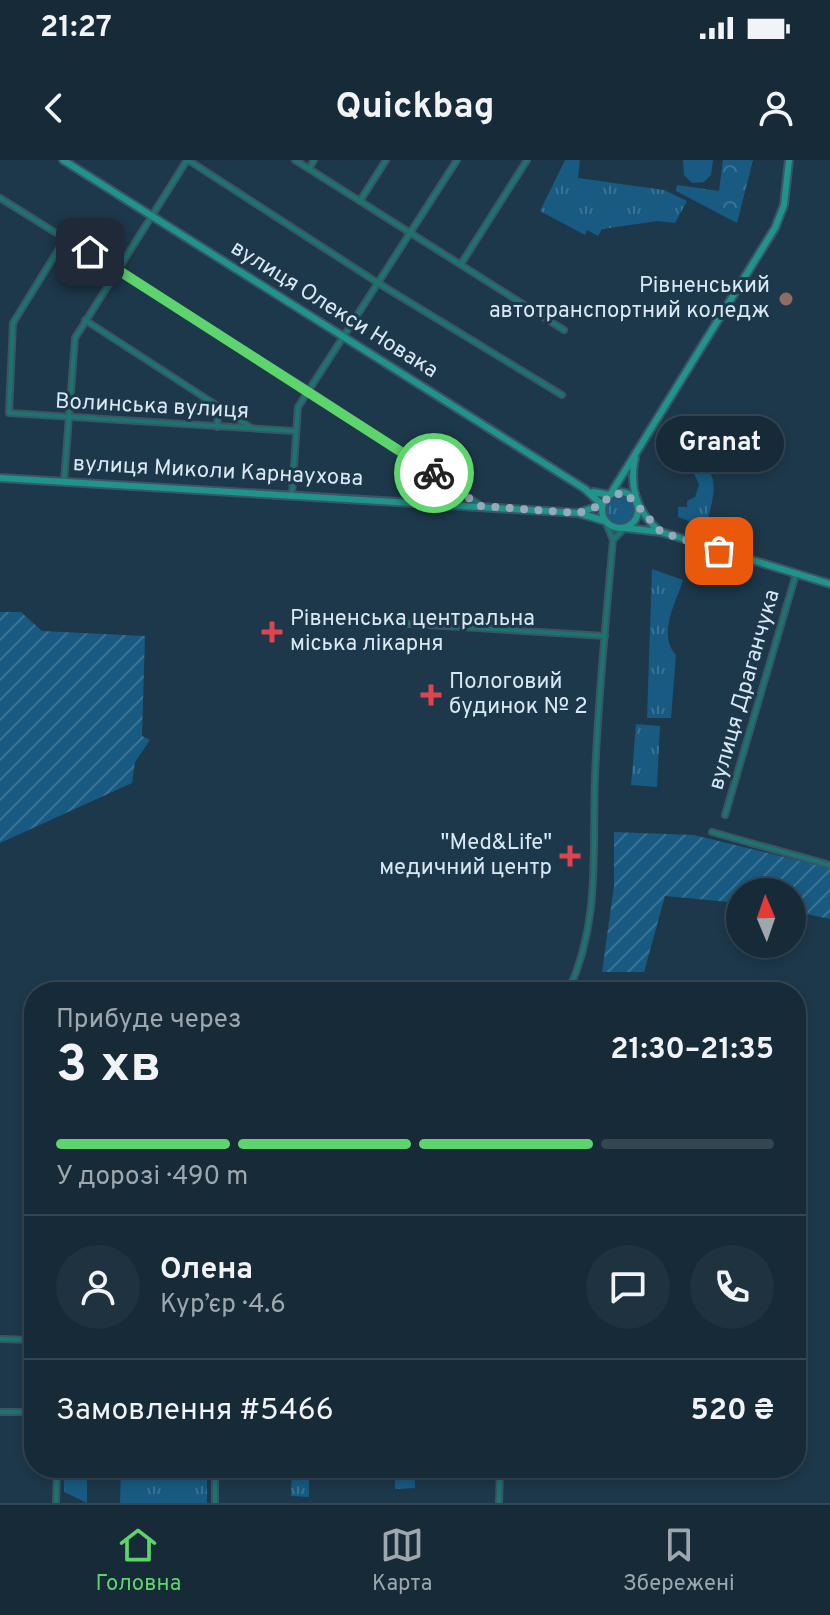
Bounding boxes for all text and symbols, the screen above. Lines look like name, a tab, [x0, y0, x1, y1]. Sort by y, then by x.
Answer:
text: 21:27	[40, 10, 112, 47]
text: Quickbag	[335, 85, 495, 131]
icon: back	[32, 86, 76, 130]
icon: person	[754, 86, 798, 130]
pin	[56, 218, 124, 286]
icon: home	[68, 230, 112, 274]
street label: вулиця Олекси Новака	[225, 235, 443, 385]
place label: Рівненський автотранспортний коледж	[489, 273, 770, 325]
marker: Рівненський автотранспортний коледж	[777, 290, 795, 308]
street label: Волинська вулиця	[54, 388, 250, 426]
callout: Granat	[655, 415, 783, 471]
text: Granat	[679, 427, 761, 460]
courier	[394, 433, 474, 513]
street label: вулиця Миколи Карнаухова	[72, 451, 364, 493]
icon: bike	[412, 451, 456, 495]
pin	[685, 517, 753, 585]
icon: bag	[697, 529, 741, 573]
street label: вулиця Драганчука	[703, 587, 787, 793]
place label: Рівненська центральна міська лікарня	[290, 606, 535, 658]
marker: Рівненська центральна міська лікарня	[261, 621, 283, 643]
place label: Пологовий будинок № 2	[449, 669, 588, 721]
marker: Пологовий будинок № 2	[420, 684, 442, 706]
place label: "Med&Life" медичний центр	[379, 830, 552, 882]
marker: "Med&Life" медичний центр	[559, 845, 581, 867]
north arrow	[726, 878, 806, 958]
map controls	[726, 878, 806, 958]
text: Прибуде через	[56, 1004, 242, 1037]
text: 21:30–21:35	[610, 1032, 774, 1069]
text: 3 хв	[56, 1034, 161, 1100]
text: У дорозі · 490 m	[56, 1161, 248, 1194]
button: person	[56, 1245, 140, 1329]
button: chat	[586, 1245, 670, 1329]
button: phone	[690, 1245, 774, 1329]
text: Олена	[160, 1252, 253, 1289]
text: Кур’єр · 4.6	[160, 1289, 286, 1322]
text: Замовлення #5466	[56, 1393, 334, 1430]
text: 520 ₴	[690, 1393, 774, 1430]
tab: Головна	[95, 1523, 181, 1598]
tab: Карта	[372, 1523, 432, 1598]
tab: Збережені	[623, 1523, 735, 1598]

